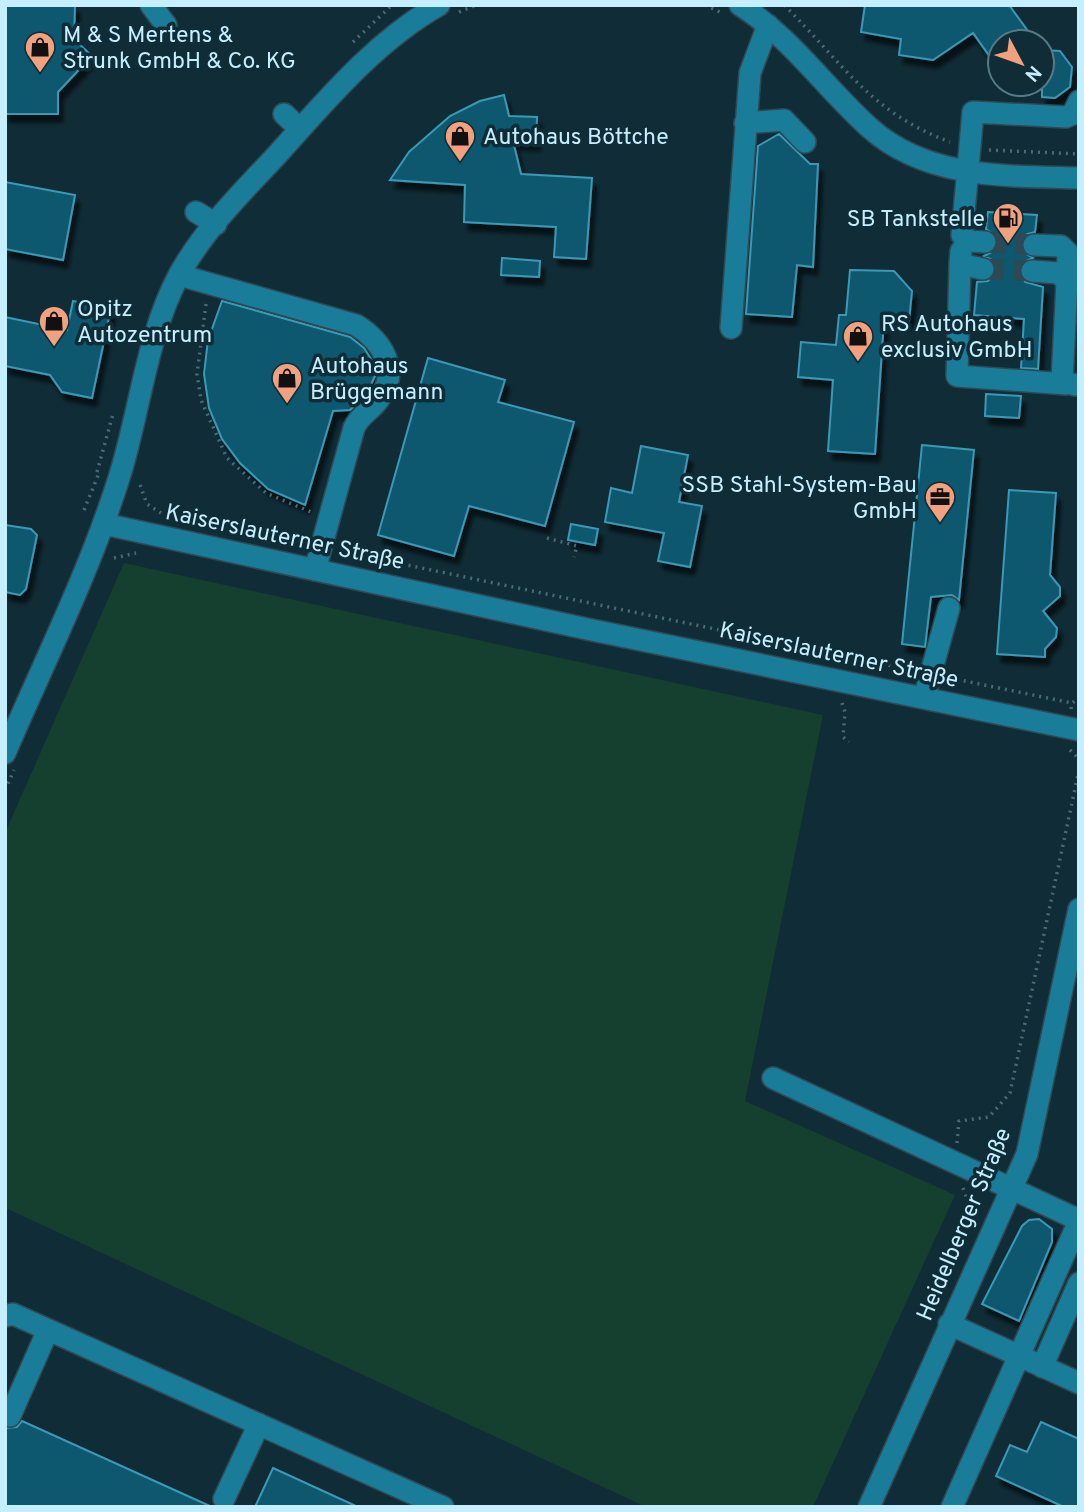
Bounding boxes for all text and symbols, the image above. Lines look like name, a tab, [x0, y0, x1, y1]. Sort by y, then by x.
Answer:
place label: M & S Mertens & Strunk GmbH & Co. KG	[63, 22, 296, 77]
north arrow	[986, 28, 1056, 98]
shop icon: M & S Mertens & Strunk GmbH & Co. KG	[23, 30, 57, 74]
text: N	[1019, 60, 1046, 86]
shop icon: Autohaus Böttche	[443, 119, 477, 163]
place label: Autohaus Böttche	[483, 124, 669, 153]
fuel station icon: SB Tankstelle	[991, 201, 1025, 245]
place label: SB Tankstelle	[847, 206, 985, 235]
place label: Opitz Autozentrum	[77, 296, 212, 351]
shop icon: Opitz Autozentrum	[37, 304, 71, 348]
place label: RS Autohaus exclusiv GmbH	[881, 311, 1033, 366]
shop icon: RS Autohaus exclusiv GmbH	[841, 319, 875, 363]
place label: Autohaus Brüggemann	[310, 353, 443, 408]
shop icon: Autohaus Brüggemann	[270, 361, 304, 405]
place label: SSB Stahl-System-Bau GmbH	[682, 472, 917, 527]
office icon: SSB Stahl-System-Bau GmbH	[923, 480, 957, 524]
street label: Kaiserslauterner Straße	[162, 499, 407, 578]
street label: Kaiserslauterner Straße	[716, 617, 961, 696]
street label: Heidelberger Straße	[912, 1124, 1019, 1326]

